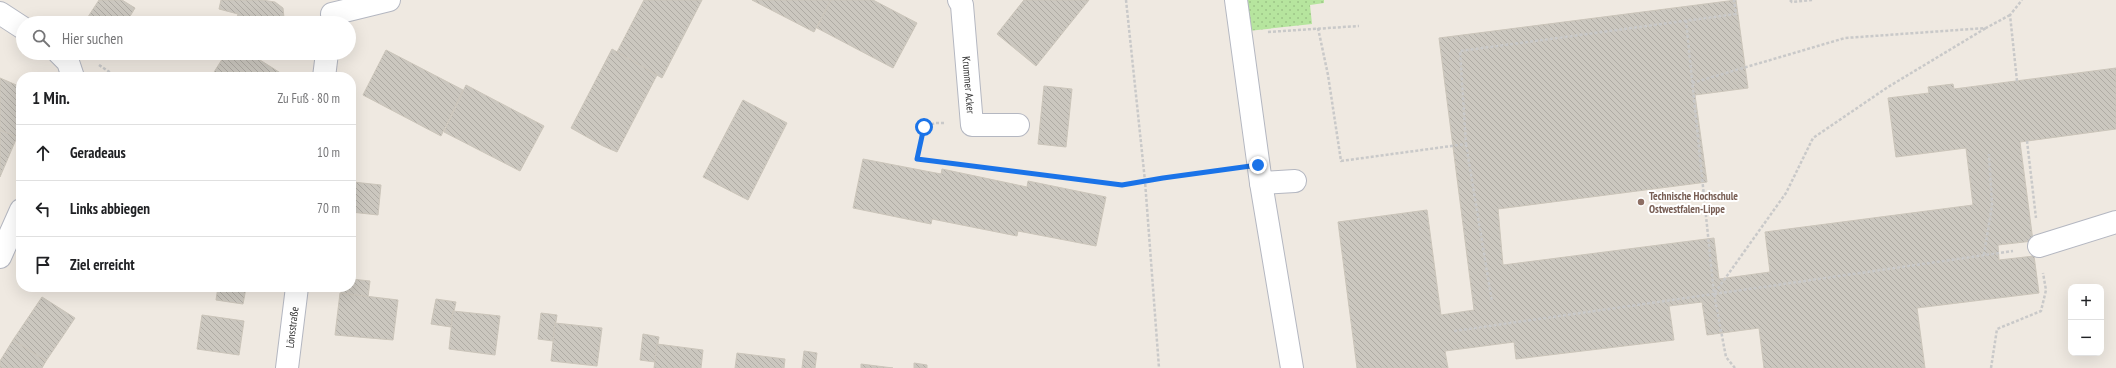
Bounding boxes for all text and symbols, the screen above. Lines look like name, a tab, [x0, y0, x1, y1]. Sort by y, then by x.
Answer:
search box	[16, 16, 356, 60]
icon: search	[30, 27, 52, 49]
text: Hier suchen	[62, 29, 123, 48]
street label: Krummer Acker	[959, 56, 978, 114]
text: 1 Min.	[32, 87, 70, 109]
text: Zu Fuß · 80 m	[278, 90, 340, 107]
route start	[915, 118, 933, 136]
icon: ahead	[32, 142, 54, 164]
text: Geradeaus	[70, 143, 126, 162]
text: 10 m	[317, 144, 340, 161]
route end	[1249, 156, 1267, 174]
place label: Technische Hochschule Ostwestfalen-Lippe	[1649, 189, 1738, 216]
marker: Technische Hochschule Ostwestfalen-Lippe	[1636, 197, 1646, 207]
icon: left	[32, 198, 54, 220]
text: Links abbiegen	[70, 199, 150, 218]
text: 70 m	[317, 200, 340, 217]
icon: arrive	[32, 254, 54, 276]
text: Ziel erreicht	[70, 255, 135, 274]
map controls	[2068, 284, 2104, 356]
button: +	[2068, 284, 2104, 320]
street label: Lönsstraße	[283, 305, 302, 349]
button: −	[2068, 320, 2104, 356]

